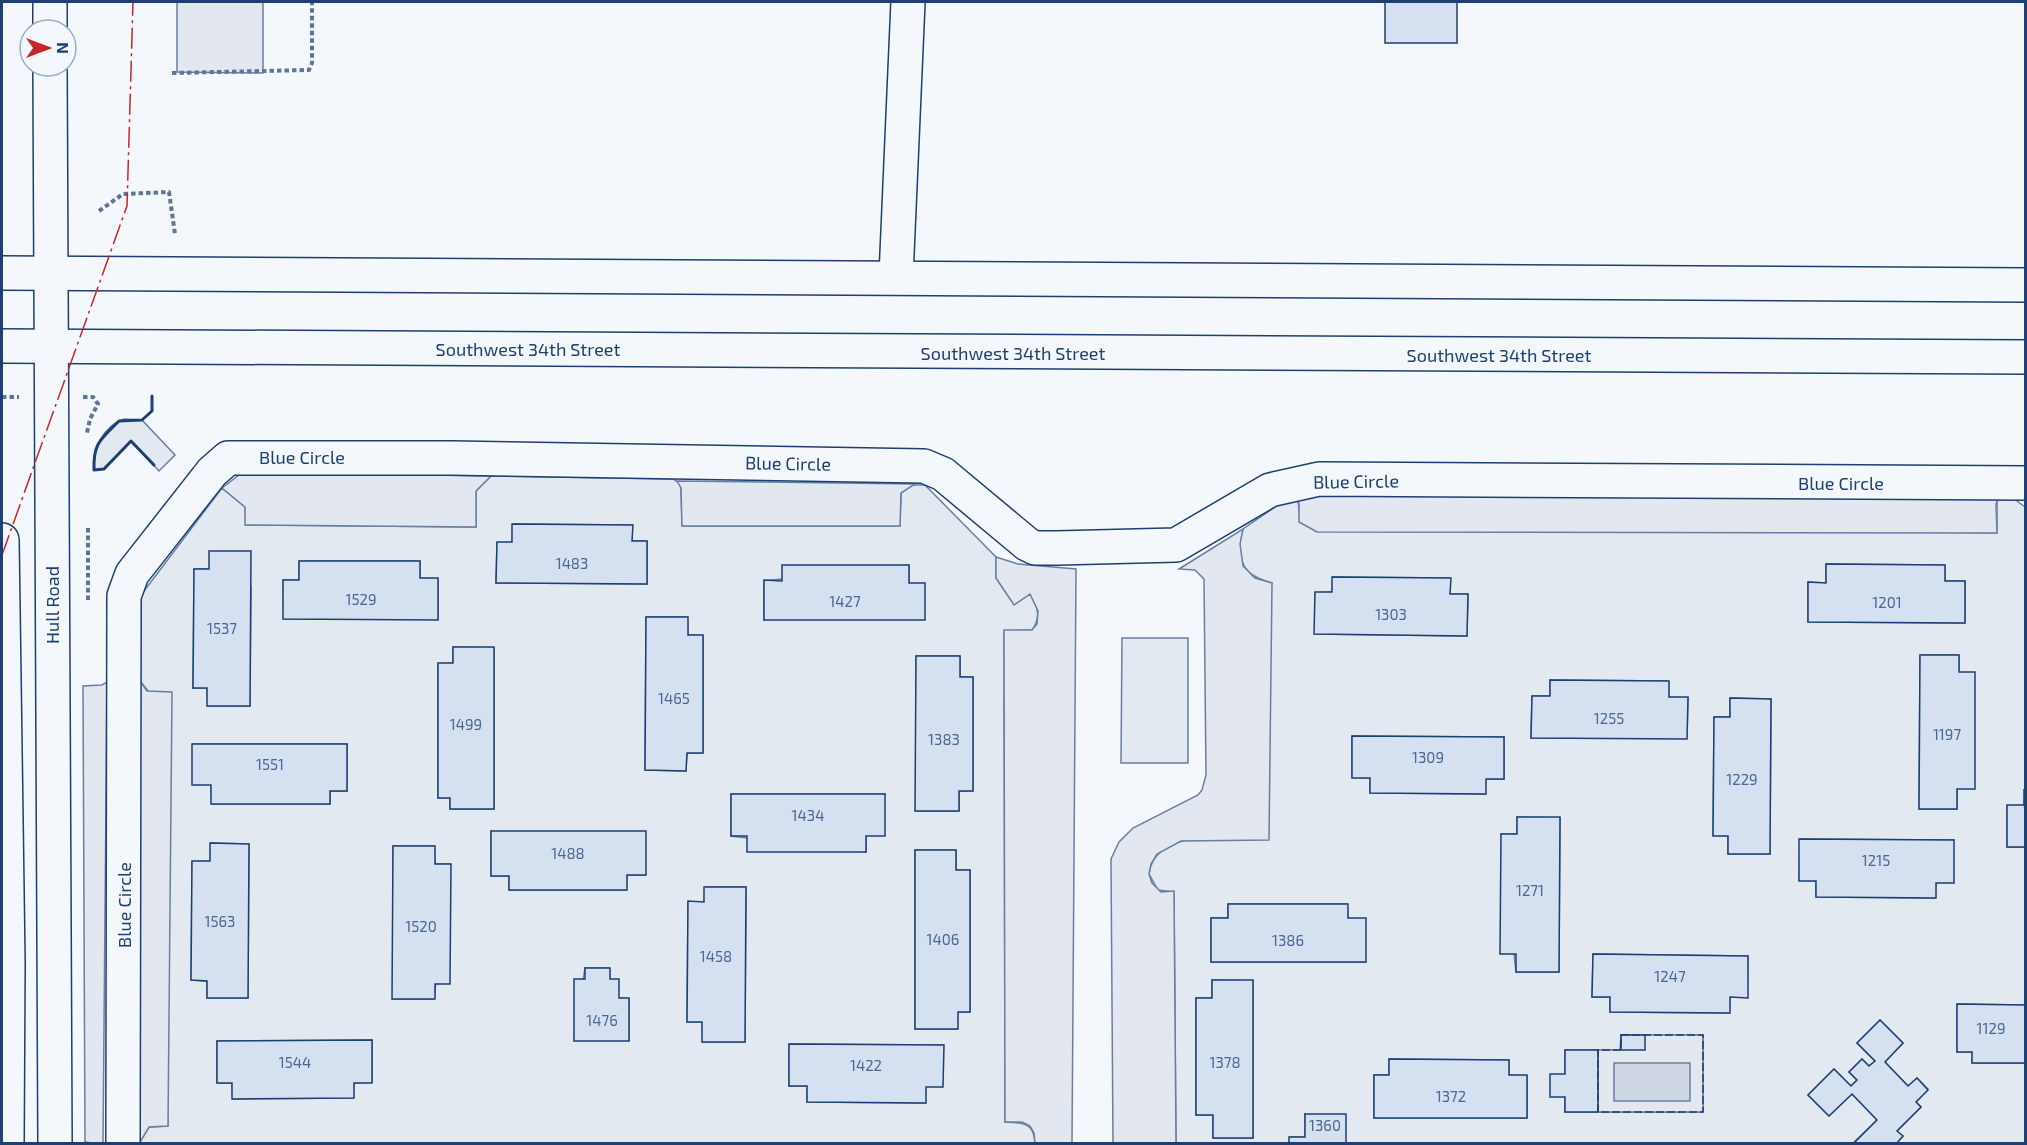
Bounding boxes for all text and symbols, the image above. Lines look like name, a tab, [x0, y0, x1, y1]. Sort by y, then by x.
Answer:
north arrow	[18, 18, 78, 78]
text: N	[54, 42, 73, 54]
street label: Southwest 34th Street	[436, 338, 621, 360]
street label: Southwest 34th Street	[921, 342, 1106, 364]
street label: Southwest 34th Street	[1407, 344, 1592, 366]
street label: Blue Circle	[259, 446, 345, 468]
street label: Blue Circle	[745, 451, 831, 475]
street label: Blue Circle	[1313, 469, 1399, 493]
street label: Blue Circle	[1798, 472, 1884, 494]
house number: 1483	[556, 554, 588, 572]
street label: Hull Road	[41, 566, 63, 644]
house number: 1529	[345, 590, 377, 608]
house number: 1427	[829, 592, 861, 610]
house number: 1201	[1872, 593, 1902, 611]
house number: 1303	[1375, 605, 1407, 623]
house number: 1537	[207, 619, 237, 637]
house number: 1465	[658, 689, 690, 707]
house number: 1255	[1594, 709, 1624, 727]
house number: 1499	[450, 715, 482, 733]
house number: 1197	[1933, 725, 1961, 743]
house number: 1383	[928, 730, 960, 748]
house number: 1309	[1412, 748, 1444, 766]
house number: 1551	[256, 755, 284, 773]
house number: 1229	[1726, 770, 1758, 788]
house number: 1434	[792, 806, 824, 824]
house number: 1488	[551, 844, 585, 862]
house number: 1215	[1862, 851, 1890, 869]
street label: Blue Circle	[113, 862, 135, 948]
house number: 1271	[1516, 881, 1544, 899]
house number: 1563	[205, 912, 235, 930]
house number: 1520	[405, 917, 437, 935]
house number: 1406	[927, 930, 959, 948]
house number: 1386	[1272, 931, 1304, 949]
house number: 1458	[700, 947, 732, 965]
house number: 1247	[1654, 967, 1686, 985]
house number: 1476	[586, 1011, 618, 1029]
house number: 1129	[1977, 1019, 2005, 1037]
house number: 1544	[279, 1053, 311, 1071]
house number: 1378	[1209, 1053, 1241, 1071]
house number: 1422	[850, 1056, 882, 1074]
house number: 1372	[1436, 1087, 1466, 1105]
house number: 1360	[1309, 1116, 1341, 1134]

